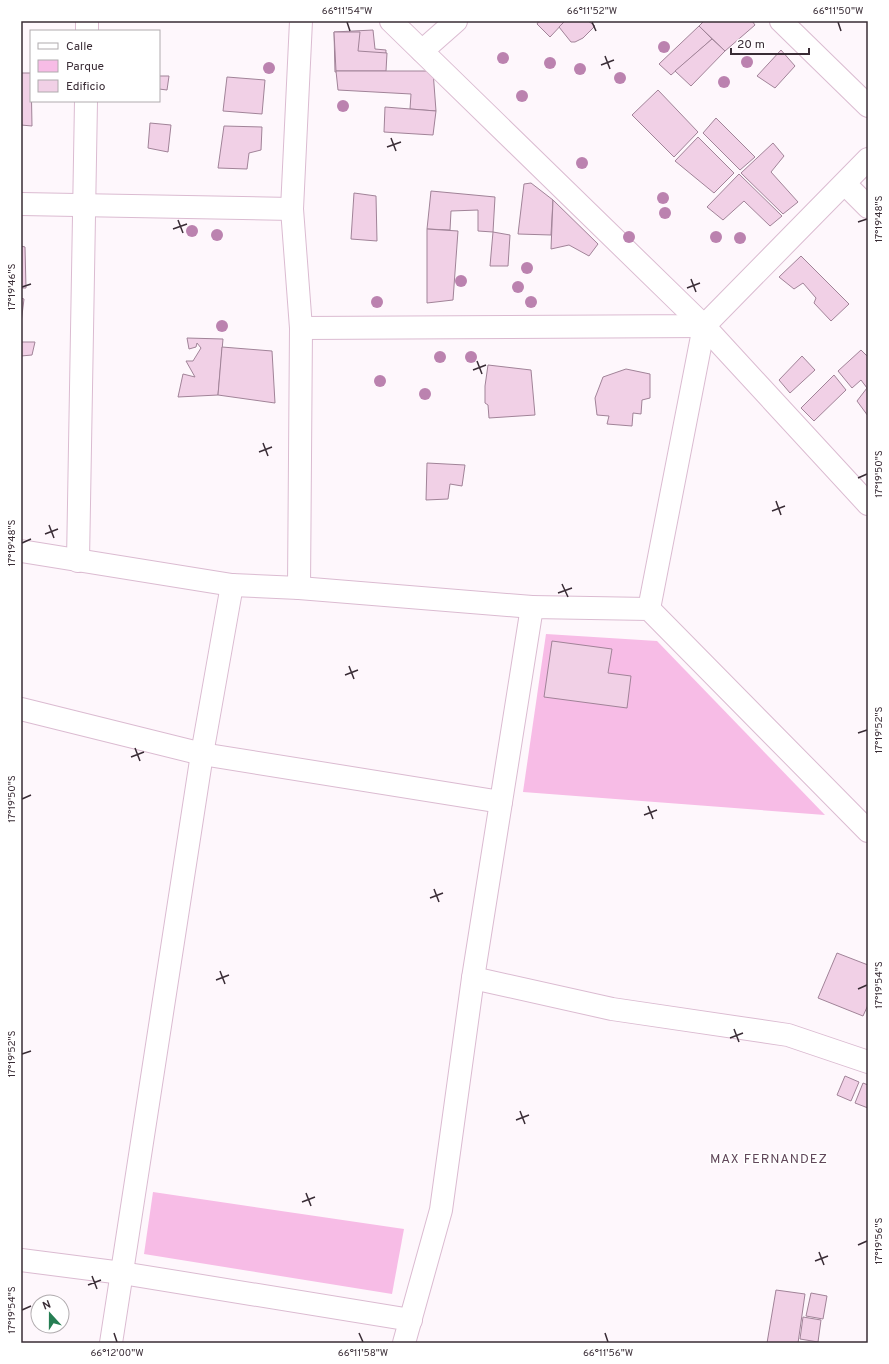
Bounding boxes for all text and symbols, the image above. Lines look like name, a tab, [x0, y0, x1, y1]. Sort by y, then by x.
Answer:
text: 66°11'54"W	[322, 5, 372, 18]
text: 66°11'52"W	[567, 5, 617, 18]
text: 66°11'50"W	[813, 5, 863, 18]
legend	[30, 30, 160, 102]
scale bar	[731, 30, 809, 56]
text: 20 m	[737, 37, 765, 53]
text: Calle	[66, 39, 93, 55]
text: Parque	[66, 59, 104, 75]
text: Edificio	[66, 79, 106, 95]
text: 17°19'48"S	[873, 195, 886, 243]
text: 17°19'46"S	[6, 263, 19, 311]
text: 17°19'50"S	[873, 450, 886, 498]
text: 17°19'48"S	[6, 519, 19, 567]
text: 17°19'52"S	[873, 706, 886, 754]
text: 17°19'50"S	[6, 775, 19, 823]
text: 17°19'54"S	[873, 961, 886, 1009]
text: 17°19'52"S	[6, 1030, 19, 1078]
district label: MAX FERNANDEZ	[710, 1152, 828, 1168]
text: 17°19'56"S	[873, 1217, 886, 1265]
text: 17°19'54"S	[6, 1286, 19, 1334]
north arrow	[30, 1294, 70, 1334]
text: N	[41, 1298, 53, 1314]
text: 66°12'00"W	[90, 1347, 144, 1360]
text: 66°11'58"W	[338, 1347, 388, 1360]
text: 66°11'56"W	[583, 1347, 633, 1360]

